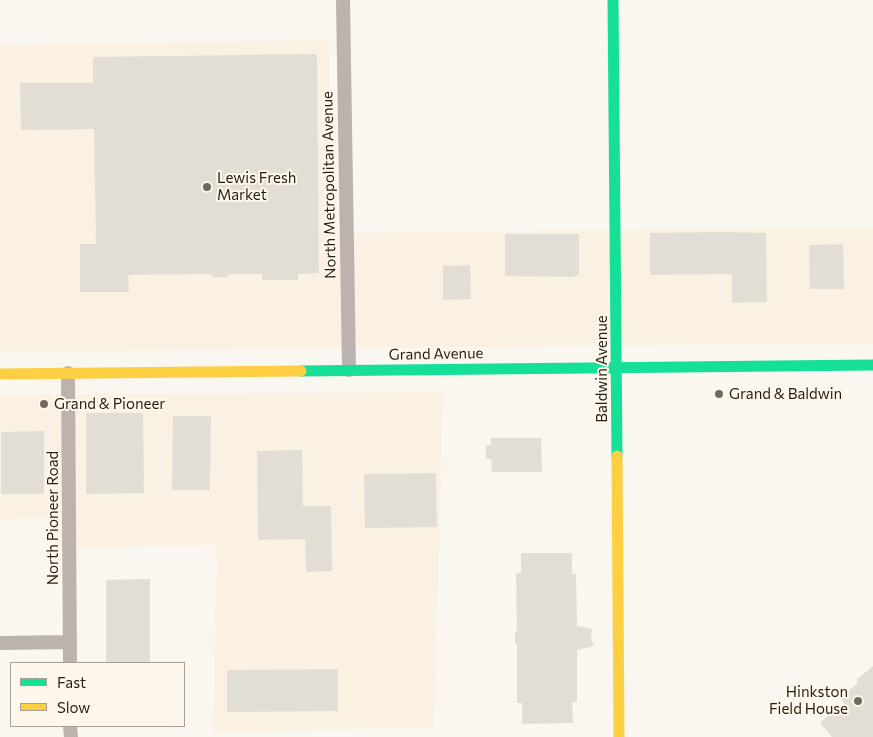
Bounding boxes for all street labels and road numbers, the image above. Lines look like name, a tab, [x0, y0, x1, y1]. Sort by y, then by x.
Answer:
street label: North Metropolitan Avenue	[318, 91, 340, 279]
street label: Baldwin Avenue	[593, 315, 611, 423]
street label: Grand Avenue	[388, 344, 484, 364]
street label: North Pioneer Road	[44, 451, 62, 585]

